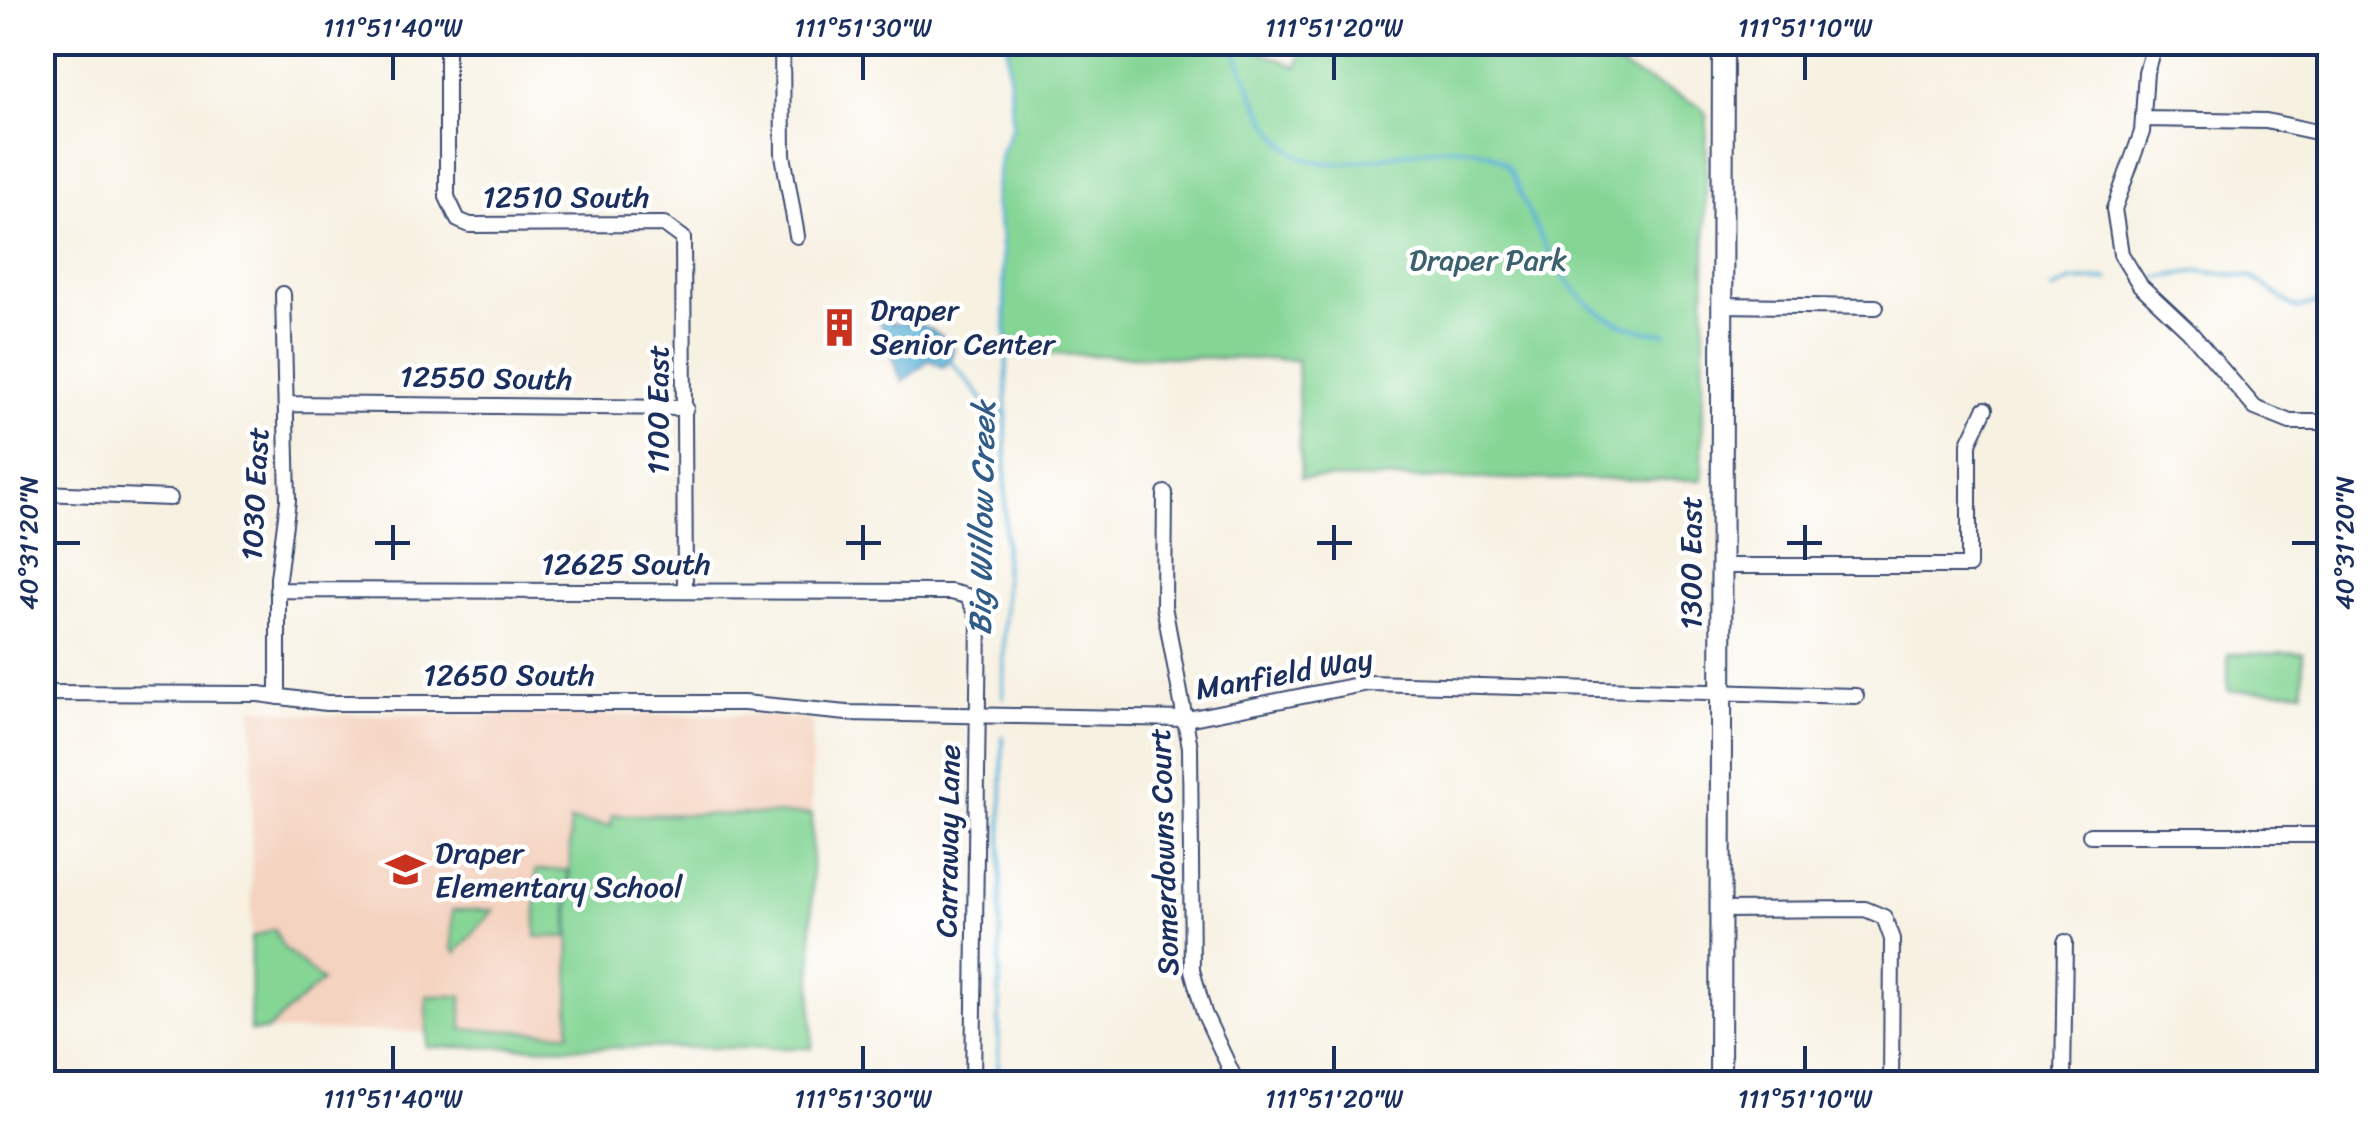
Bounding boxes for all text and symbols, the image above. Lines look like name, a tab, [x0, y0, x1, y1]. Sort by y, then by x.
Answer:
text: 111°51'40"W	[323, 5, 463, 50]
text: 111°51'30"W	[794, 5, 932, 50]
text: 111°51'20"W	[1265, 5, 1404, 50]
text: 111°51'10"W	[1738, 5, 1873, 50]
street label: 12510 South	[482, 170, 650, 224]
park label: Draper Park	[1409, 233, 1567, 287]
place label: Draper Senior Center	[870, 283, 1057, 371]
building icon: Draper Senior Center	[819, 306, 861, 348]
street label: 1100 East	[631, 345, 685, 475]
street label: 12550 South	[399, 349, 573, 407]
water label: Big Willow Creek	[951, 398, 1013, 636]
street label: 1030 East	[225, 426, 285, 562]
text: 40°31'20"N	[6, 475, 51, 610]
text: 40°31'20"N	[2322, 475, 2367, 610]
street label: 1300 East	[1664, 496, 1718, 630]
street label: 12625 South	[541, 537, 711, 591]
street label: Manfield Way	[1191, 632, 1377, 716]
street label: 12650 South	[423, 648, 595, 702]
street label: Somerdowns Court	[1133, 727, 1195, 977]
street label: Carraway Lane	[919, 744, 977, 938]
place label: Draper Elementary School	[435, 826, 683, 914]
school or university icon: Draper Elementary School	[384, 849, 426, 891]
text: 111°51'40"W	[323, 1076, 463, 1121]
text: 111°51'30"W	[794, 1076, 932, 1121]
text: 111°51'20"W	[1265, 1076, 1404, 1121]
text: 111°51'10"W	[1738, 1076, 1873, 1121]

